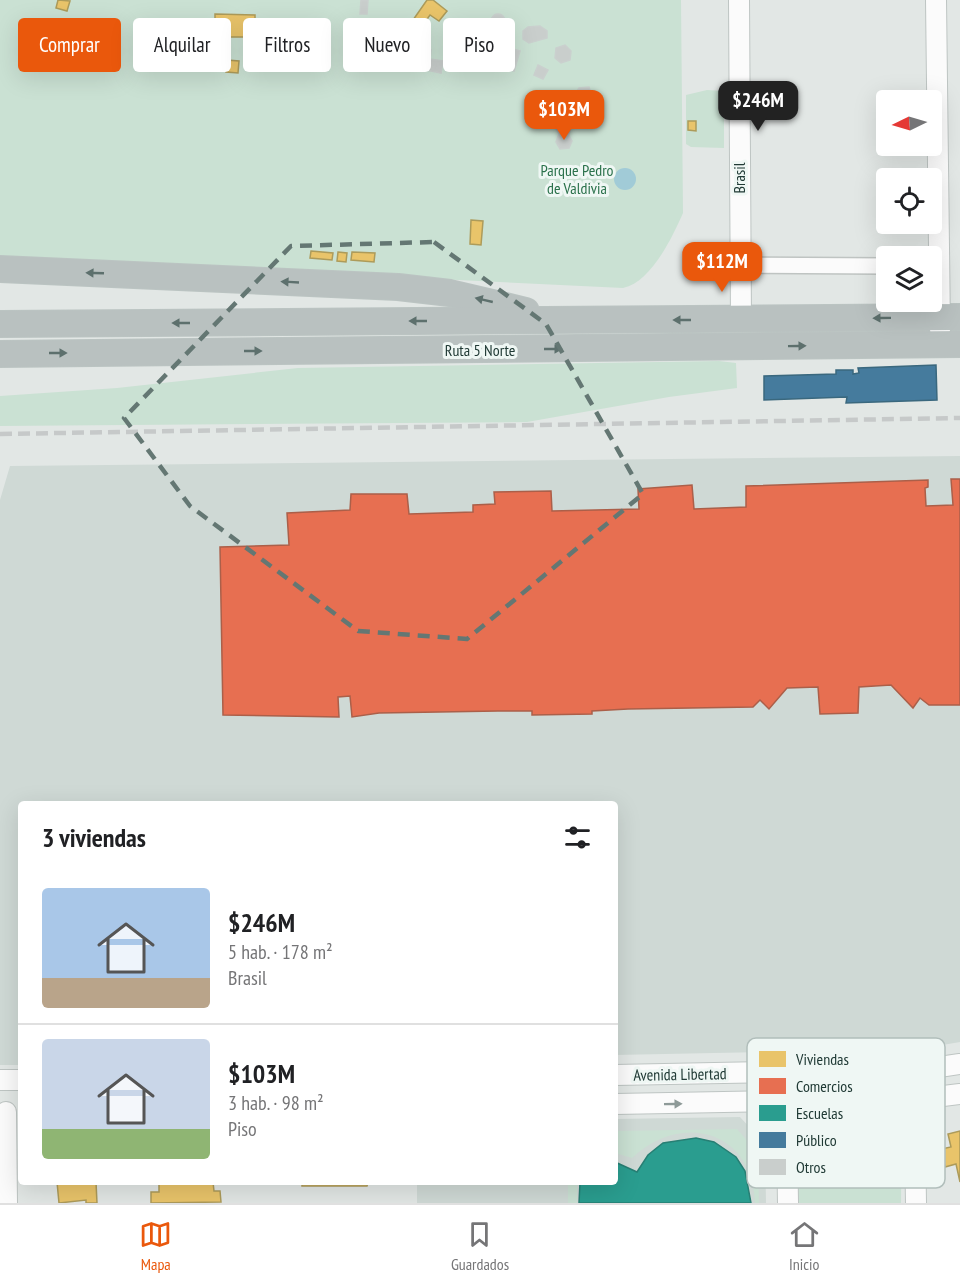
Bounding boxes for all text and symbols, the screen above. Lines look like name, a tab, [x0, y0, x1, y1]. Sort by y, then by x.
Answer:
chip: Comprar	[18, 18, 121, 72]
chip: Alquilar	[133, 18, 231, 72]
chip: Filtros	[243, 18, 331, 72]
chip: Nuevo	[343, 18, 431, 72]
chip: Piso	[443, 18, 515, 72]
pin: $246M	[716, 81, 800, 132]
text: $246M	[732, 87, 784, 113]
pin: $103M	[522, 90, 606, 141]
north arrow	[876, 90, 942, 156]
map controls	[876, 90, 942, 312]
text: $103M	[538, 96, 590, 122]
park label: Parque Pedro de Valdivia	[540, 160, 614, 198]
street label: Brasil	[729, 162, 749, 193]
button: locate	[876, 168, 942, 234]
pin: $112M	[680, 242, 764, 293]
button: layers	[876, 246, 942, 312]
text: $112M	[696, 248, 748, 274]
one-way arrow	[86, 269, 105, 278]
one-way arrow	[281, 277, 300, 286]
one-way arrow	[475, 295, 493, 305]
one-way arrow	[872, 314, 891, 323]
one-way arrow	[673, 315, 692, 325]
one-way arrow	[409, 316, 428, 326]
one-way arrow	[172, 318, 191, 327]
street label: Ruta 5 Norte	[445, 340, 515, 360]
one-way arrow	[787, 342, 806, 351]
one-way arrow	[544, 344, 563, 354]
one-way arrow	[244, 347, 263, 356]
one-way arrow	[49, 348, 68, 358]
text: 3 viviendas	[42, 821, 146, 854]
icon: filters	[561, 821, 594, 854]
text: $246M	[228, 906, 295, 939]
icon: home	[90, 912, 162, 984]
text: 5 hab. · 178 m²	[228, 939, 333, 965]
text: Brasil	[228, 965, 267, 991]
legend	[747, 1038, 945, 1188]
text: Viviendas	[795, 1049, 849, 1069]
text: $103M	[228, 1057, 295, 1090]
icon: home	[90, 1063, 162, 1135]
street label: Avenida Libertad	[633, 1063, 727, 1085]
text: Comercios	[796, 1076, 853, 1096]
text: 3 hab. · 98 m²	[228, 1090, 324, 1116]
one-way arrow	[664, 1099, 683, 1109]
text: Escuelas	[796, 1103, 843, 1123]
text: Piso	[228, 1116, 257, 1142]
text: Público	[796, 1130, 837, 1150]
text: Otros	[796, 1157, 826, 1177]
tab: Mapa	[139, 1218, 172, 1274]
tab: Guardados	[451, 1218, 509, 1274]
tab: Inicio	[788, 1218, 821, 1274]

